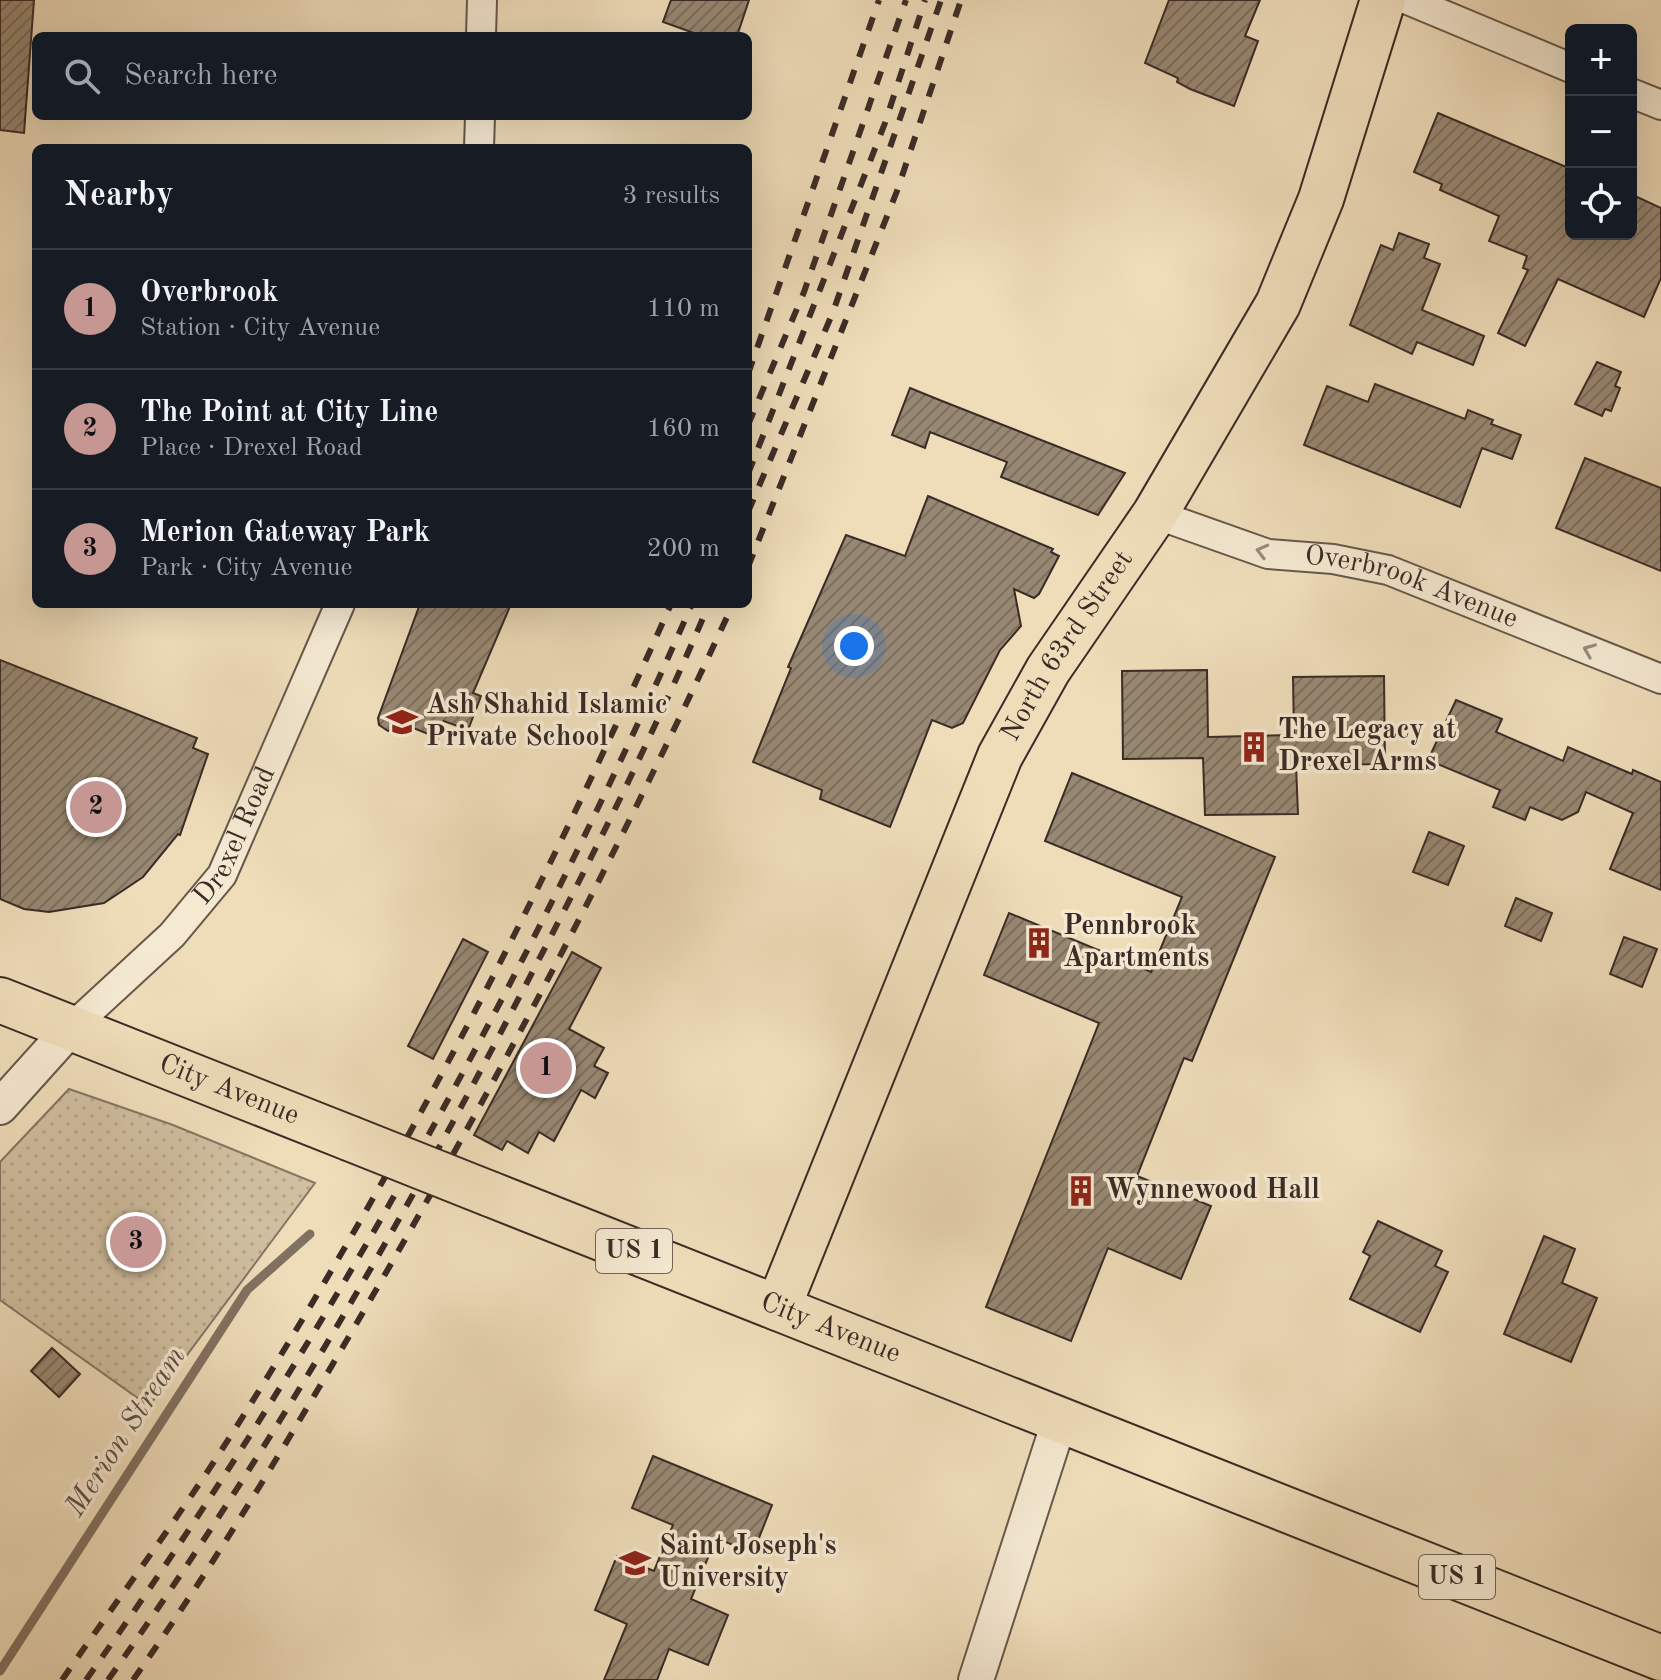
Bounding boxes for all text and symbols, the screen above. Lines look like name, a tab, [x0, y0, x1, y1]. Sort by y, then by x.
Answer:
map controls	[1565, 24, 1637, 240]
button: +	[1565, 24, 1637, 96]
search box	[32, 32, 752, 120]
icon: search	[60, 54, 104, 98]
text: Search here	[124, 61, 278, 91]
button: −	[1565, 96, 1637, 168]
button: locate	[1565, 168, 1637, 240]
text: Nearby	[64, 179, 174, 213]
text: 3 results	[622, 183, 720, 209]
text: Overbrook	[140, 278, 279, 308]
text: 1	[82, 296, 98, 322]
text: 110 m	[647, 296, 720, 322]
text: Station · City Avenue	[140, 315, 380, 341]
text: The Point at City Line	[140, 398, 438, 428]
text: 2	[82, 416, 98, 442]
text: 160 m	[647, 416, 720, 442]
text: Place · Drexel Road	[140, 435, 363, 461]
text: Merion Gateway Park	[140, 518, 430, 548]
text: 3	[82, 536, 98, 562]
text: 200 m	[647, 536, 720, 562]
street label: Overbrook Avenue	[1304, 543, 1521, 634]
one-way arrow	[1255, 544, 1269, 560]
street label: North 63rd Street	[997, 546, 1139, 746]
text: Park · City Avenue	[140, 555, 353, 581]
your location	[834, 626, 874, 666]
one-way arrow	[1583, 643, 1597, 660]
place label: Ash Shahid Islamic Private School	[426, 692, 668, 752]
school or university icon: Ash Shahid Islamic Private School	[385, 705, 419, 739]
place label: The Legacy at Drexel Arms	[1278, 717, 1457, 777]
building icon: The Legacy at Drexel Arms	[1237, 730, 1271, 764]
street label: Drexel Road	[189, 763, 281, 911]
pin: 2	[70, 777, 122, 837]
place label: Pennbrook Apartments	[1063, 913, 1209, 973]
building icon: Pennbrook Apartments	[1022, 926, 1056, 960]
pin: 1	[520, 1038, 572, 1098]
street label: City Avenue	[155, 1050, 303, 1131]
building icon: Wynnewood Hall	[1064, 1174, 1098, 1208]
place label: Wynnewood Hall	[1105, 1177, 1320, 1205]
pin: 3	[110, 1212, 162, 1272]
road number: US 1	[596, 1229, 672, 1273]
street label: City Avenue	[756, 1289, 904, 1369]
water label: Merion Stream	[60, 1342, 192, 1523]
place label: Saint Joseph's University	[659, 1533, 837, 1593]
school or university icon: Saint Joseph's University	[618, 1546, 652, 1580]
road number: US 1	[1419, 1555, 1495, 1599]

